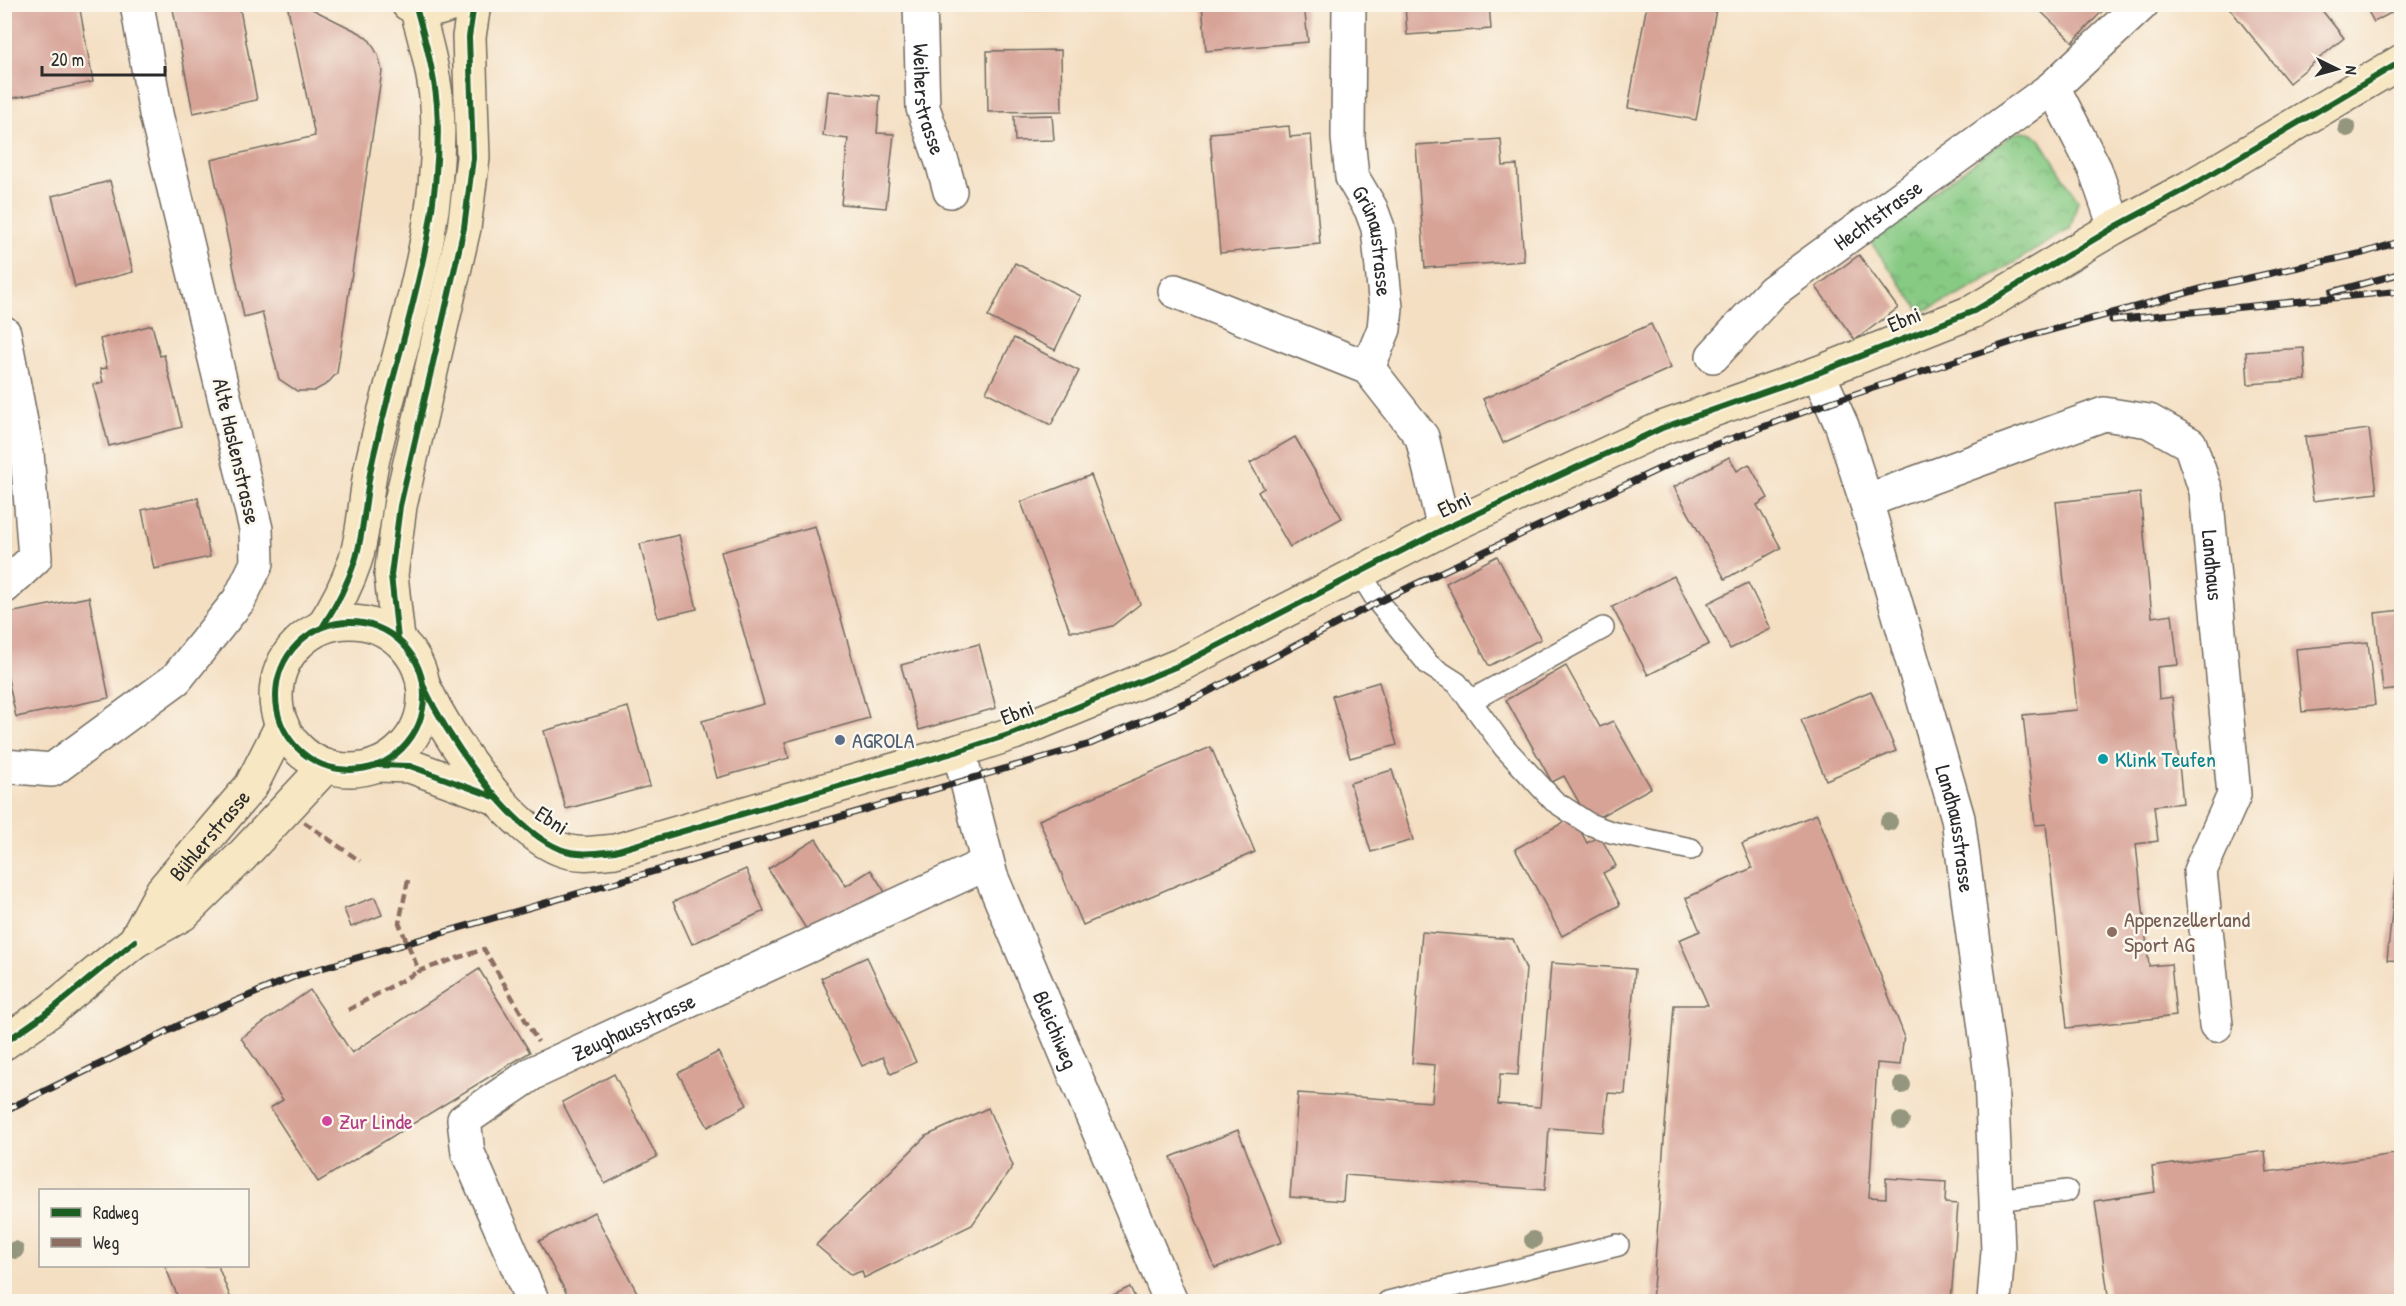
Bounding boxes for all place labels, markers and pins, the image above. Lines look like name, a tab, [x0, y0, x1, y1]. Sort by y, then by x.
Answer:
place label: AGROLA	[852, 725, 915, 755]
marker: AGROLA	[833, 733, 847, 747]
place label: Klink Teufen	[2115, 744, 2216, 774]
marker: Klink Teufen	[2096, 752, 2110, 766]
place label: Appenzellerland Sport AG	[2124, 904, 2251, 959]
marker: Appenzellerland Sport AG	[2105, 925, 2119, 939]
place label: Zur Linde	[339, 1106, 413, 1136]
marker: Zur Linde	[320, 1114, 334, 1128]

